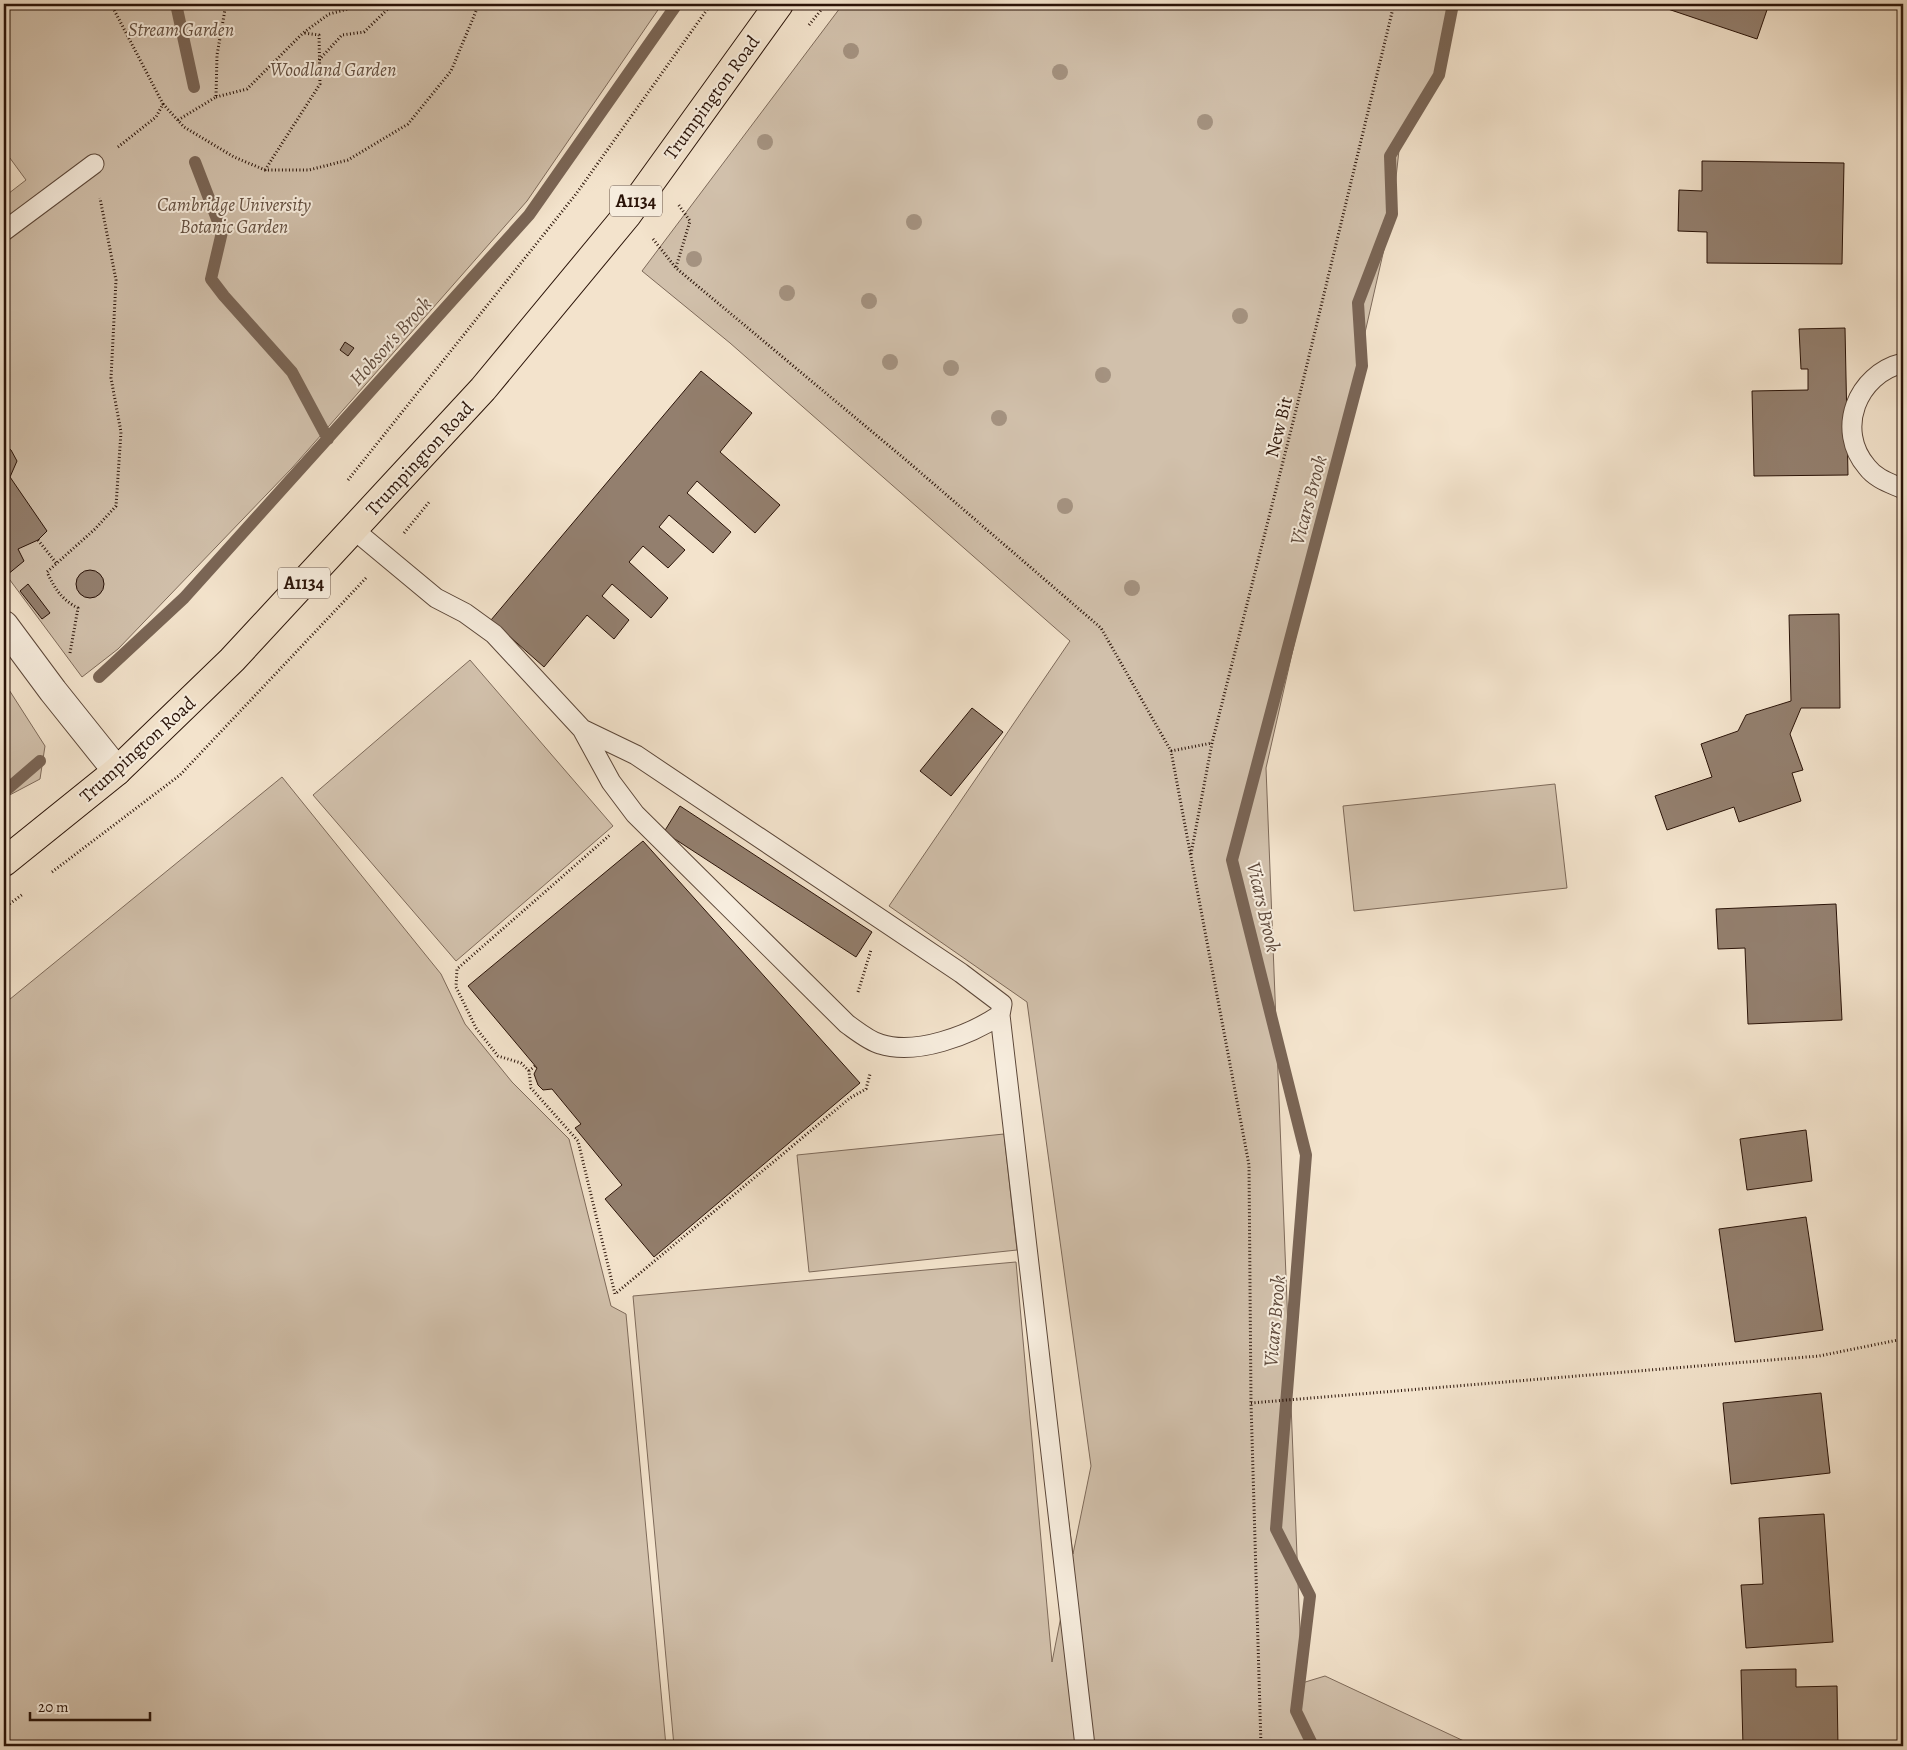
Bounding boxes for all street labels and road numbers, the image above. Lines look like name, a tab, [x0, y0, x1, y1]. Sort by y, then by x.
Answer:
street label: Trumpington Road	[658, 29, 766, 165]
road number: A1134	[610, 186, 662, 217]
street label: New Bit	[1259, 394, 1299, 460]
street label: Trumpington Road	[360, 395, 480, 522]
road number: A1134	[278, 568, 330, 598]
street label: Trumpington Road	[74, 690, 202, 809]

